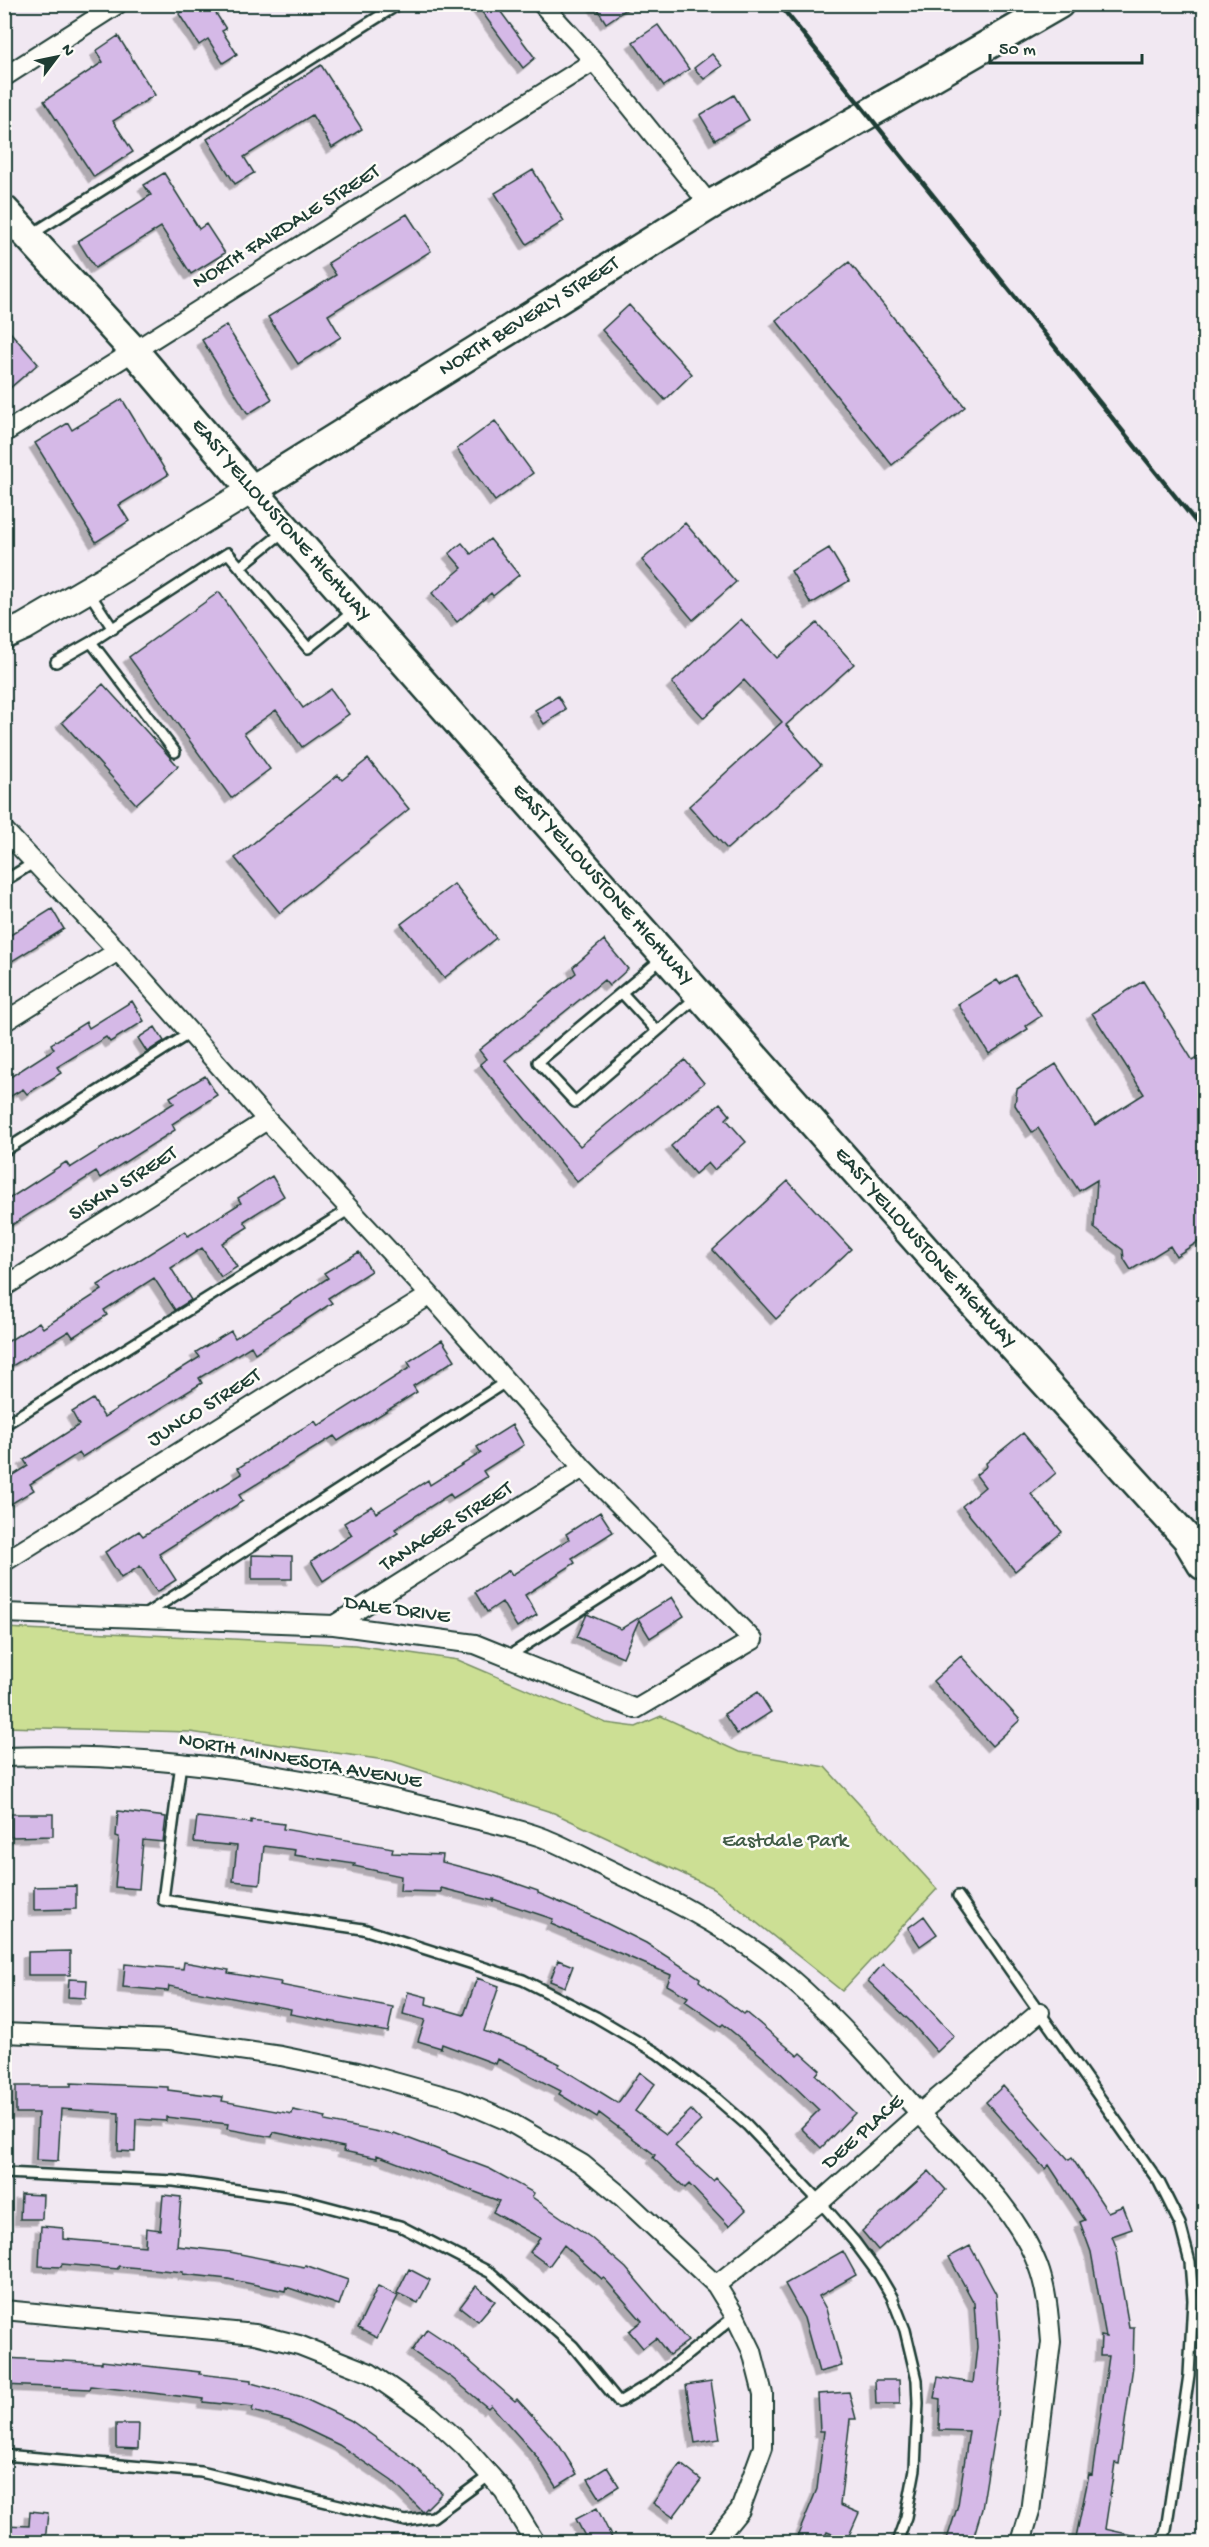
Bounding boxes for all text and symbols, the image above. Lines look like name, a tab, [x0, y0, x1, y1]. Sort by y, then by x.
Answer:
north arrow	[27, 27, 87, 87]
scale bar	[990, 27, 1142, 65]
text: 50 m	[999, 40, 1036, 61]
text: N	[56, 41, 78, 61]
street label: NORTH FAIRDALE STREET	[189, 160, 386, 296]
street label: NORTH BEVERLY STREET	[435, 251, 625, 383]
street label: EAST YELLOWSTONE HIGHWAY	[185, 414, 376, 628]
street label: EAST YELLOWSTONE HIGHWAY	[506, 779, 698, 991]
street label: SISKIN STREET	[65, 1141, 184, 1228]
street label: EAST YELLOWSTONE HIGHWAY	[828, 1143, 1021, 1354]
street label: JUNCO STREET	[144, 1364, 267, 1454]
street label: TANAGER STREET	[375, 1477, 519, 1579]
street label: DALE DRIVE	[341, 1591, 452, 1631]
street label: NORTH MINNESOTA AVENUE	[176, 1728, 424, 1796]
park label: Eastdale Park	[722, 1830, 850, 1855]
street label: DEE PLACE	[817, 2089, 911, 2177]

